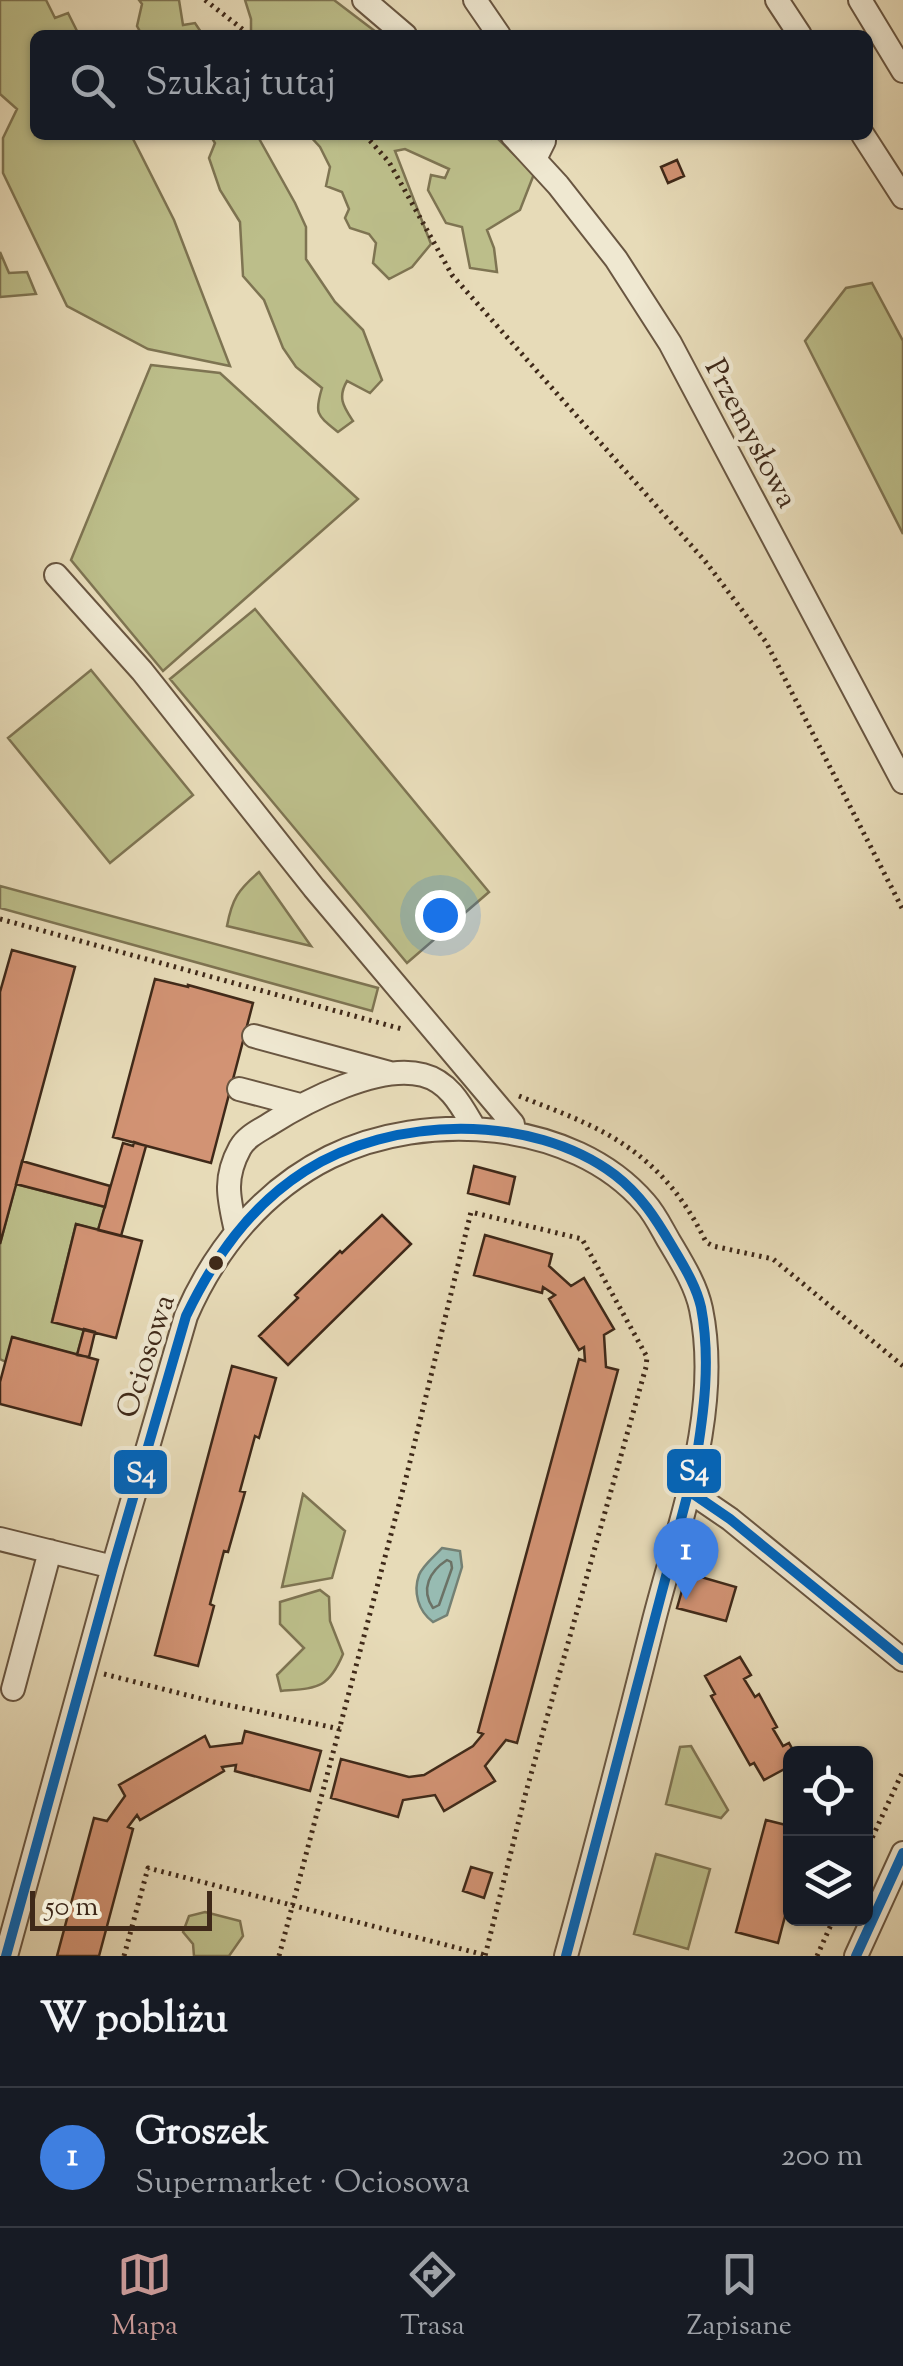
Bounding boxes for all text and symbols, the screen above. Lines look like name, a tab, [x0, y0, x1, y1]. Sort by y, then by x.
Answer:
search box	[30, 30, 873, 140]
icon: search	[65, 58, 120, 113]
text: Szukaj tutaj	[145, 58, 336, 112]
street label: Przemysłowa	[692, 352, 807, 517]
your location	[415, 890, 466, 941]
unlabelled marker	[206, 1253, 226, 1273]
street label: Ociosowa	[107, 1289, 188, 1424]
line badge: S4	[665, 1447, 723, 1495]
line badge: S4	[112, 1448, 169, 1496]
text: S4	[679, 1453, 709, 1493]
text: S4	[126, 1455, 156, 1495]
pin: 1	[654, 1518, 718, 1600]
map controls	[783, 1746, 873, 1926]
button: locate	[783, 1746, 873, 1836]
button: layers	[783, 1836, 873, 1926]
scale bar	[30, 1886, 212, 1930]
text: 50 m	[45, 1888, 99, 1928]
text: W pobliżu	[40, 1991, 228, 2051]
text: Groszek	[135, 2107, 269, 2161]
text: 1	[67, 2134, 78, 2180]
text: 200 m	[781, 2134, 863, 2180]
text: Supermarket · Ociosowa	[135, 2161, 470, 2207]
tab: Mapa	[111, 2247, 178, 2347]
tab: Trasa	[400, 2247, 465, 2347]
tab: Zapisane	[687, 2247, 792, 2347]

